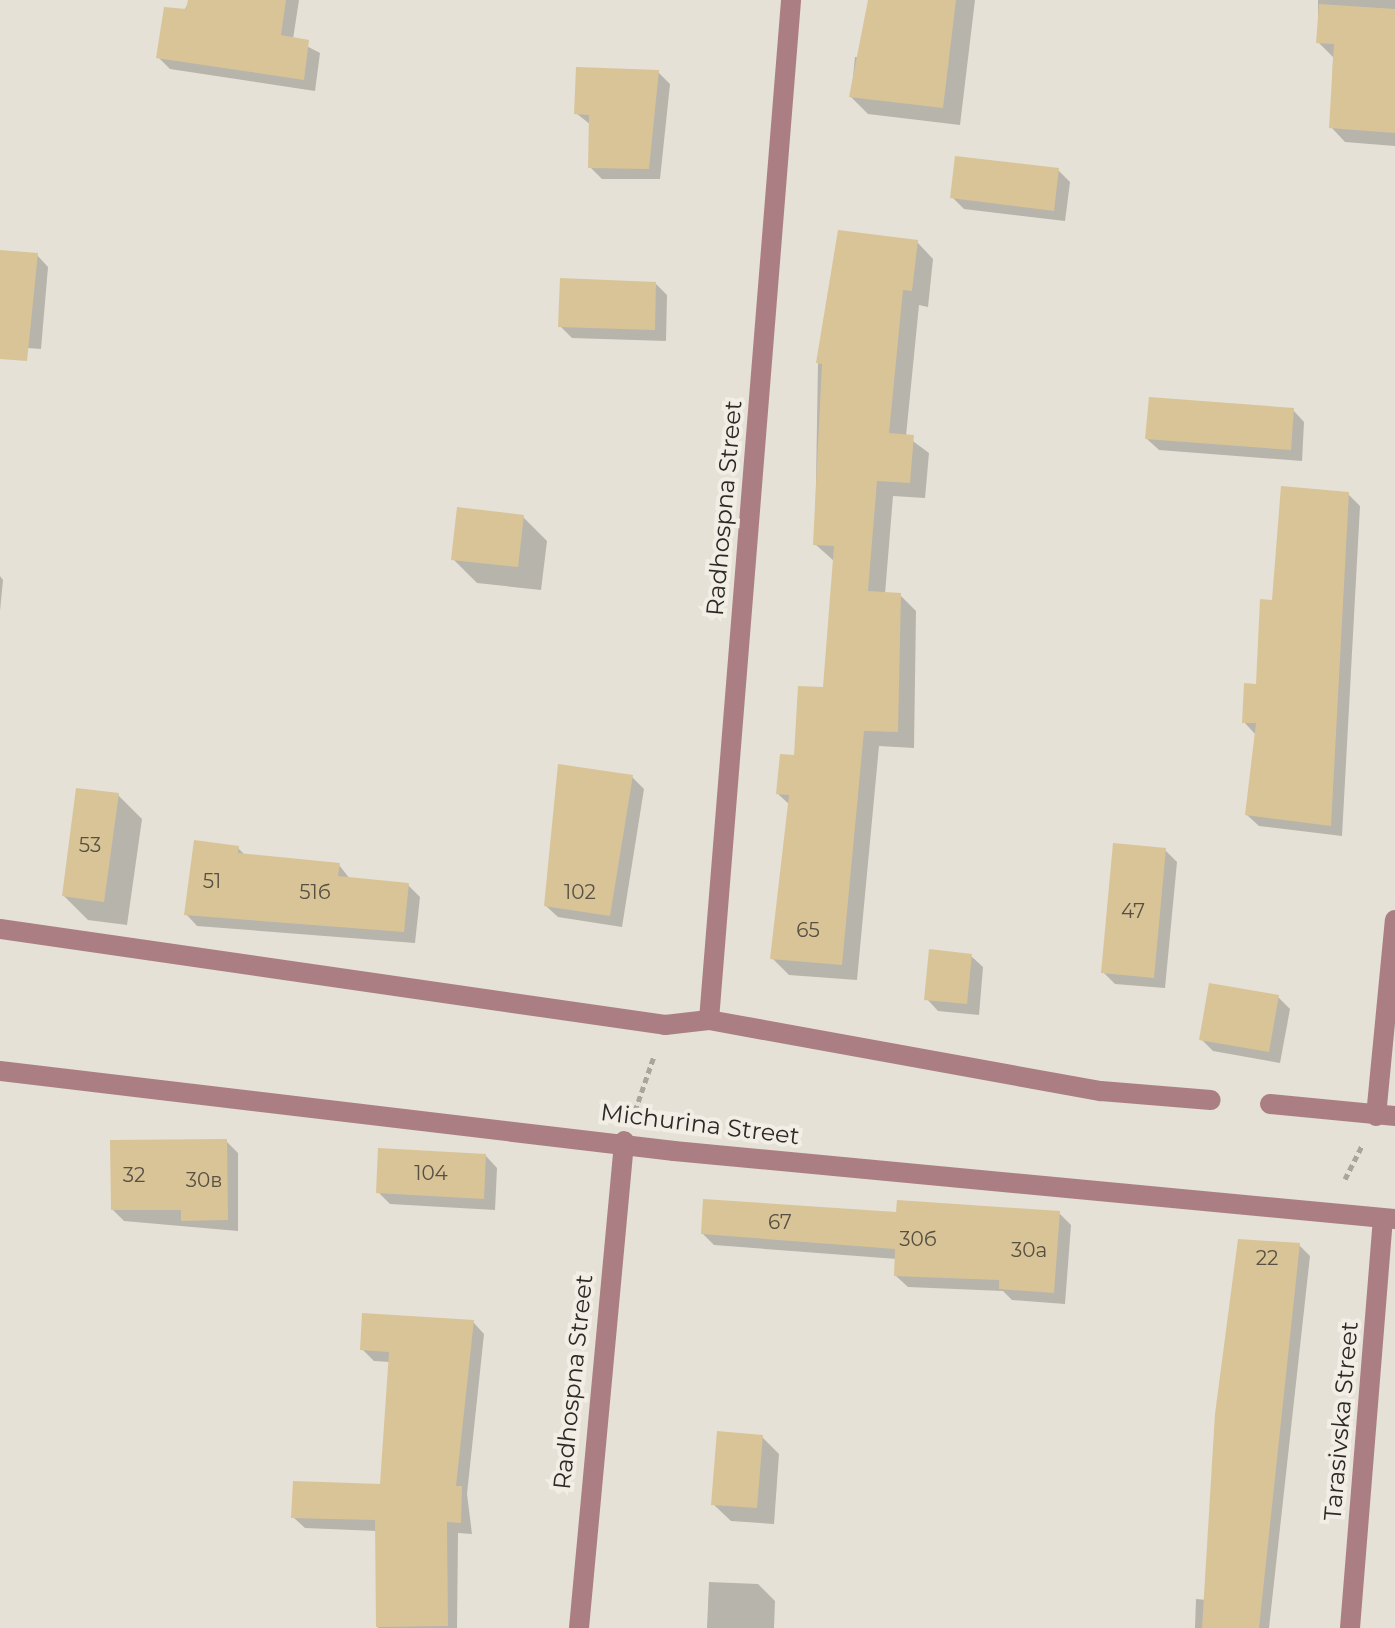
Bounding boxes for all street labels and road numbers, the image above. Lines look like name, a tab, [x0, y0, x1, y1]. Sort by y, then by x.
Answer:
street label: Radhospna Street	[700, 399, 748, 617]
street label: Michurina Street	[599, 1098, 801, 1150]
street label: Radhospna Street	[547, 1273, 599, 1491]
street label: Tarasivska Street	[1318, 1320, 1364, 1522]

